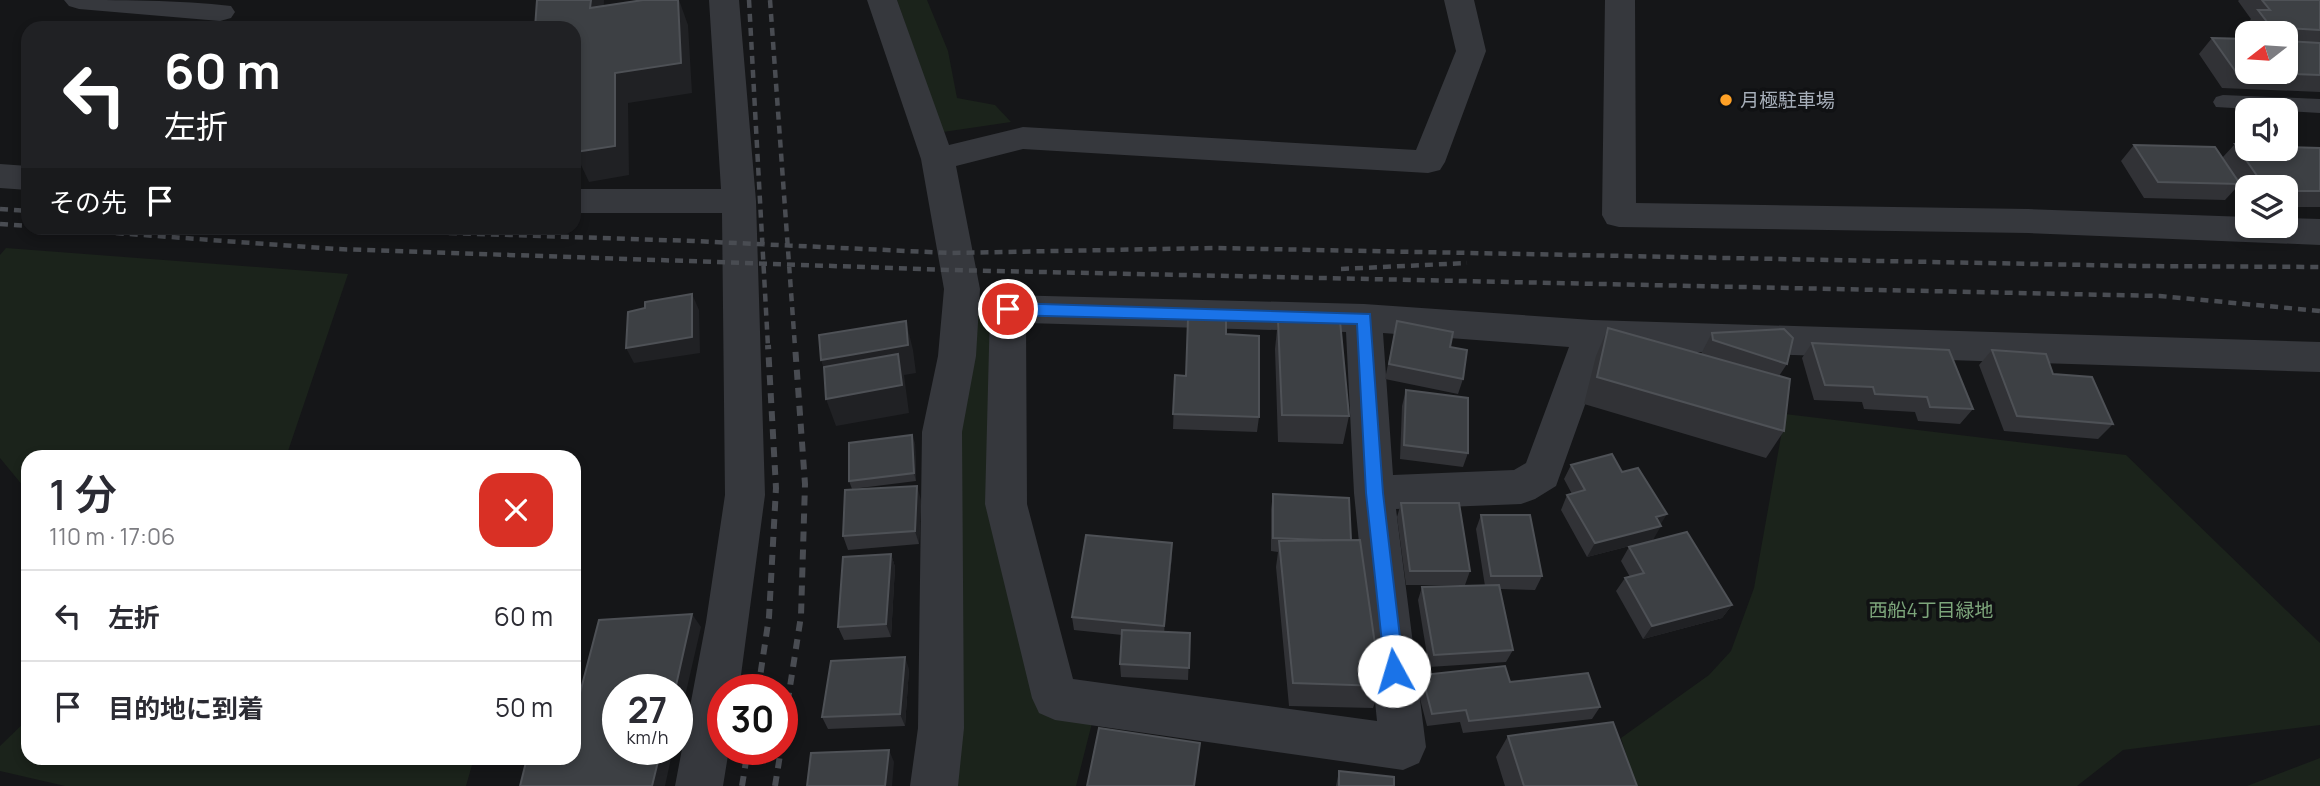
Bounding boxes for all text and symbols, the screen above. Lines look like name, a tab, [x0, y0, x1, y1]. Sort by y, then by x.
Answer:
north arrow	[2235, 21, 2298, 84]
map controls	[2235, 21, 2298, 238]
text: 60 m	[164, 37, 281, 104]
icon: left	[49, 49, 140, 140]
place label: 月極駐車場	[1740, 87, 1835, 113]
marker: 月極駐車場	[1718, 92, 1734, 108]
button: sound	[2235, 98, 2298, 161]
text: 左折	[164, 104, 228, 148]
button: layers	[2235, 175, 2298, 238]
icon: arrive	[141, 182, 179, 220]
text: その先	[49, 184, 127, 220]
pin	[978, 279, 1038, 339]
icon: arrive	[989, 290, 1027, 328]
text: 1 分	[49, 465, 117, 523]
button: close	[479, 473, 553, 547]
text: 110 m · 17:06	[49, 520, 175, 552]
icon: left	[49, 597, 87, 635]
park label: 西船4丁目緑地	[1868, 597, 1994, 623]
text: 60 m	[494, 598, 553, 634]
text: 左折	[108, 599, 160, 635]
position arrow	[1357, 634, 1431, 708]
speed limit sign: 30	[707, 674, 798, 765]
text: 27	[628, 686, 667, 734]
icon: arrive	[49, 688, 87, 726]
text: 50 m	[495, 689, 553, 725]
text: 目的地に到着	[108, 690, 264, 726]
text: km/h	[627, 725, 668, 749]

